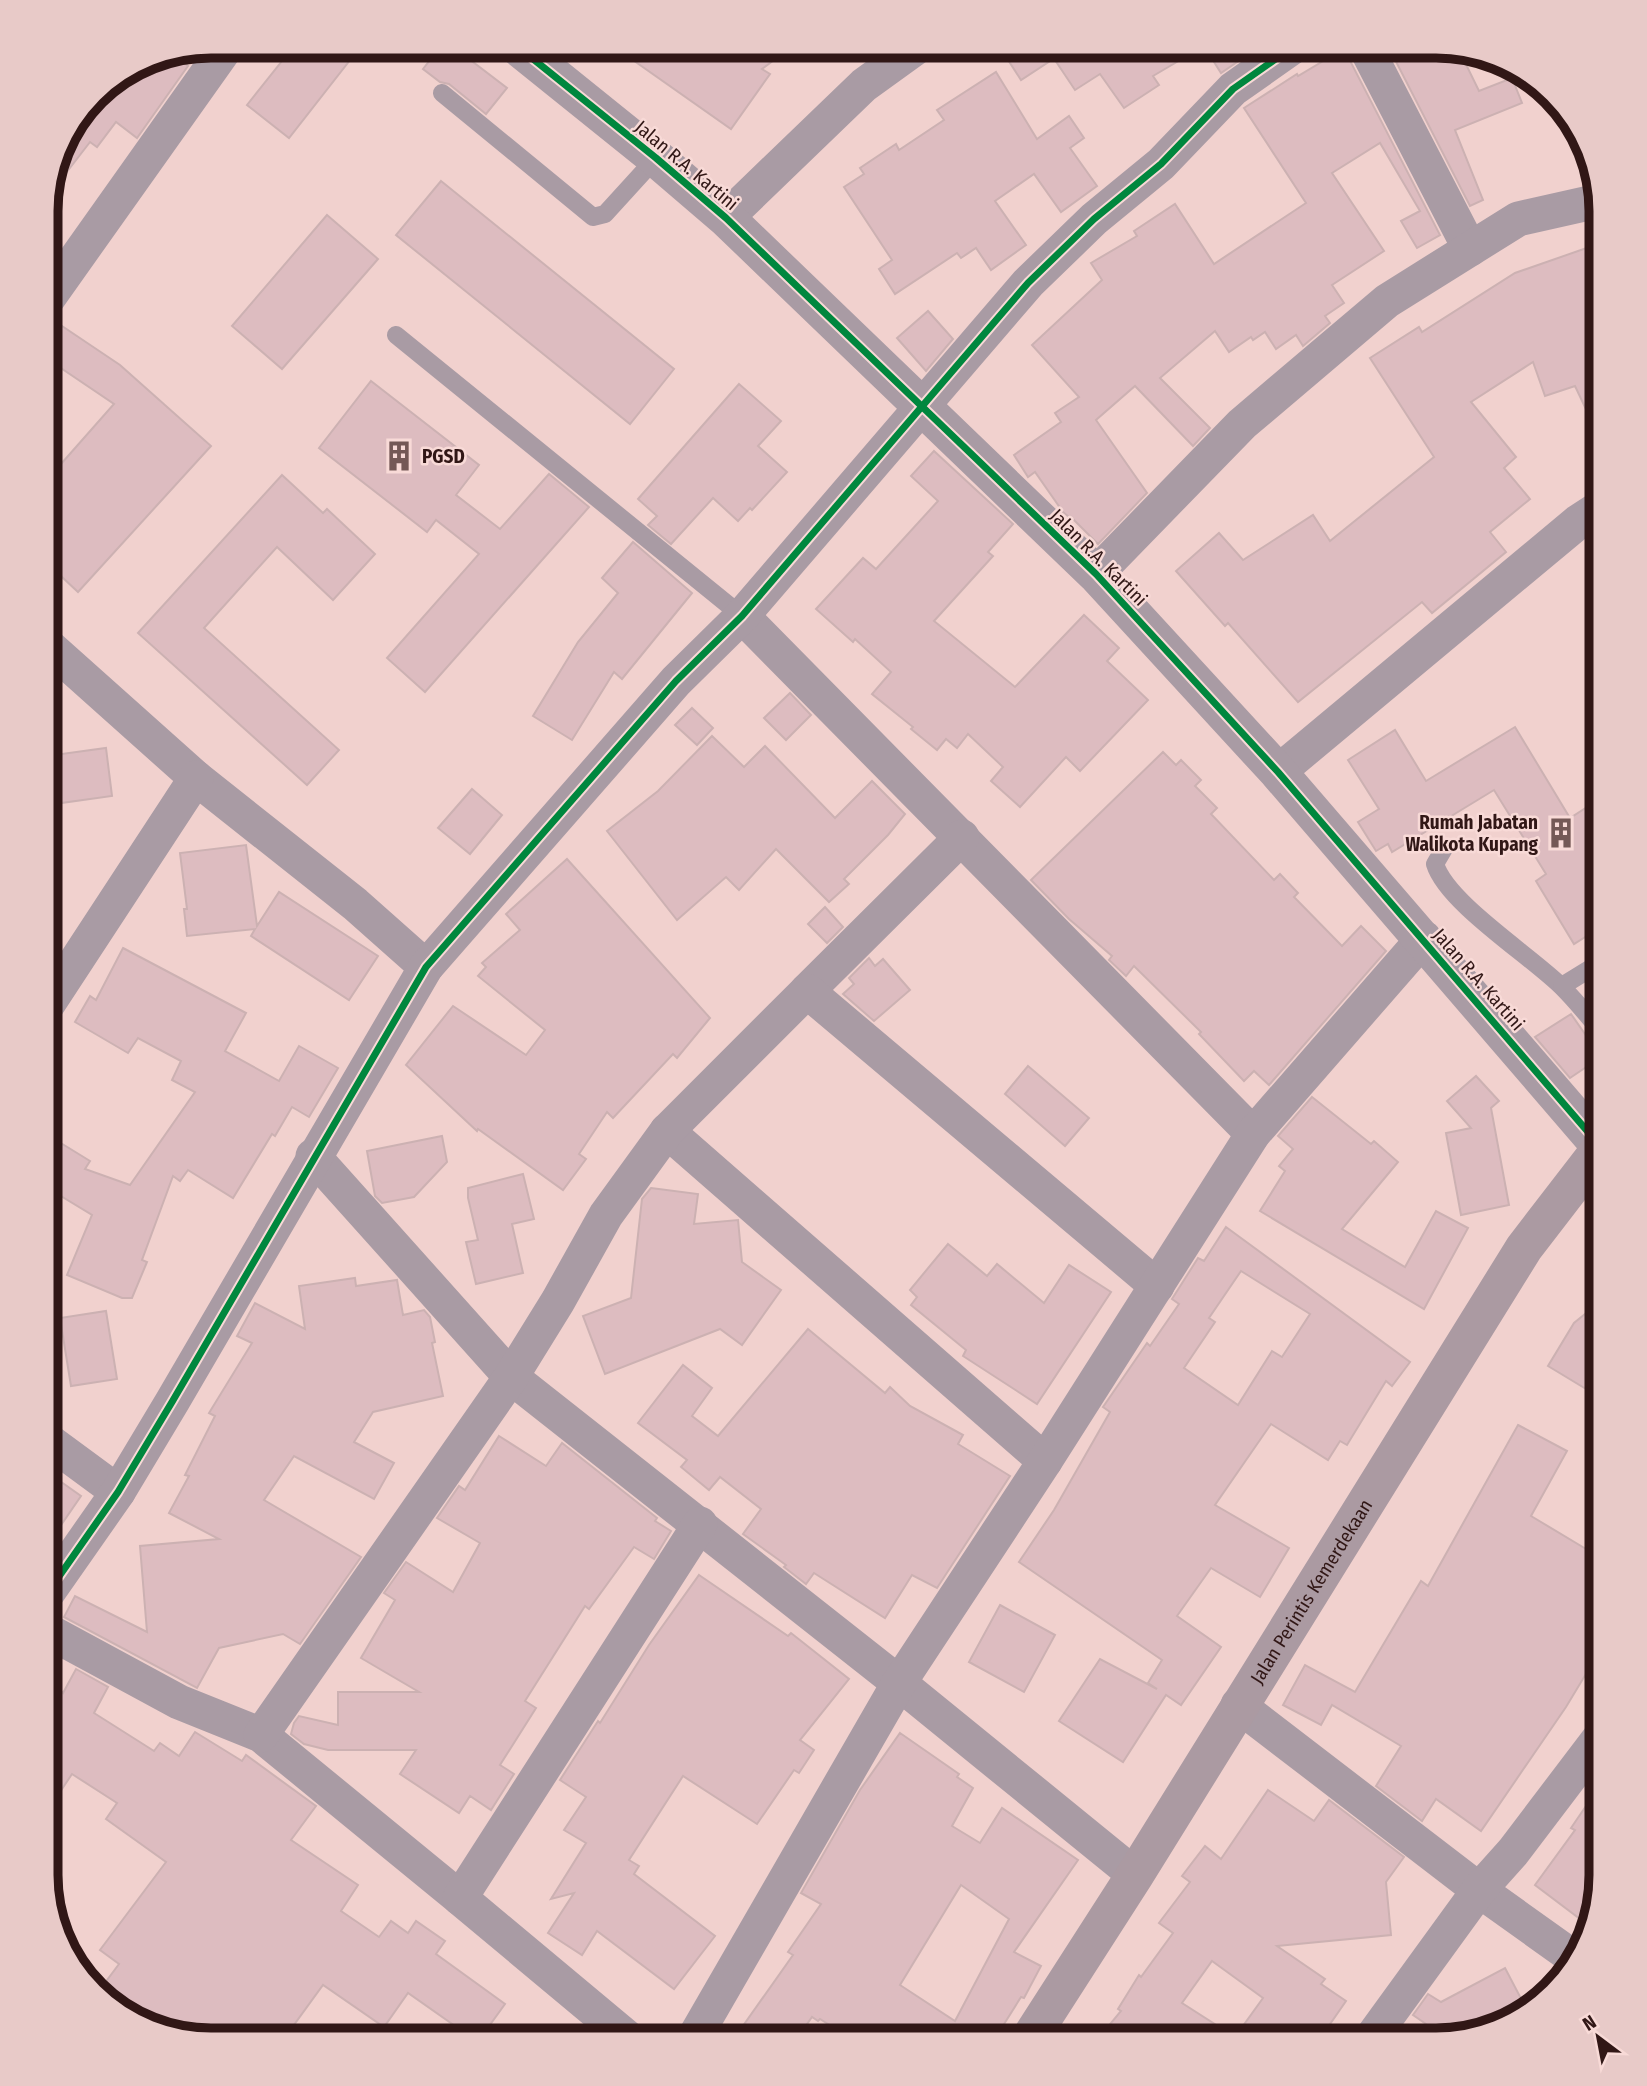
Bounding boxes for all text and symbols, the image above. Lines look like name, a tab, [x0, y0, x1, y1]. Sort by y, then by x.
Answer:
street label: Jalan R.A. Kartini	[630, 116, 743, 215]
building icon: PGSD	[382, 439, 416, 473]
place label: PGSD	[422, 445, 465, 468]
street label: Jalan R.A. Kartini	[1045, 504, 1152, 611]
place label: Rumah Jabatan Walikota Kupang	[1405, 811, 1539, 856]
building icon: Rumah Jabatan Walikota Kupang	[1544, 816, 1578, 850]
street label: Jalan R.A. Kartini	[1428, 924, 1529, 1035]
street label: Jalan Perintis Kemerdekaan	[1246, 1495, 1377, 1688]
north arrow	[1563, 2002, 1633, 2072]
text: N	[1578, 2010, 1600, 2036]

